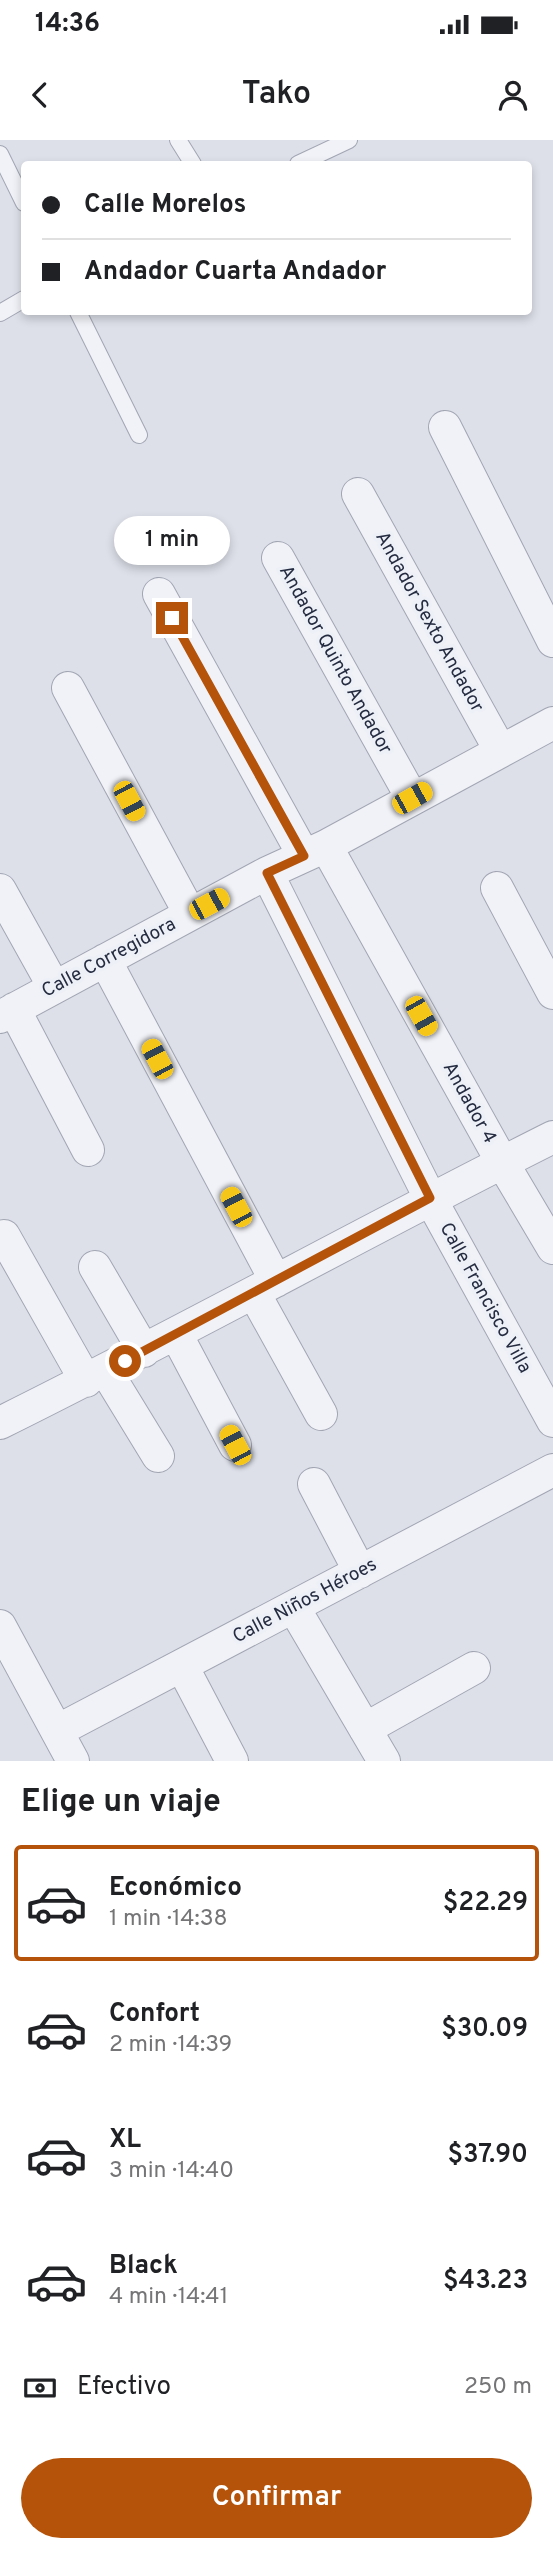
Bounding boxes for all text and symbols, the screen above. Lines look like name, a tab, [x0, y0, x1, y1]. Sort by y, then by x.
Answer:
text: 14:36	[35, 8, 100, 41]
text: Tako	[242, 75, 311, 115]
icon: back	[21, 76, 59, 114]
icon: person	[494, 76, 532, 114]
text: Calle Morelos	[84, 189, 246, 222]
text: Andador Cuarta Andador	[84, 256, 386, 289]
callout: 1 min	[114, 517, 230, 566]
text: 1 min	[145, 526, 199, 555]
street label: Andador Sexto Andador	[369, 527, 489, 717]
street label: Andador Quinto Andador	[273, 561, 397, 759]
route end	[156, 602, 188, 634]
car	[110, 778, 149, 824]
car	[389, 779, 436, 817]
car	[186, 885, 233, 923]
street label: Calle Corregidora	[38, 913, 180, 1003]
car	[402, 993, 441, 1039]
car	[138, 1036, 177, 1082]
street label: Andador 4	[437, 1058, 501, 1148]
car	[217, 1184, 256, 1230]
street label: Calle Francisco Villa	[434, 1218, 536, 1378]
route start	[109, 1345, 141, 1377]
car	[216, 1422, 255, 1468]
street label: Calle Niños Héroes	[229, 1553, 381, 1649]
text: Elige un viaje	[21, 1783, 221, 1823]
icon: car	[25, 1872, 88, 1935]
text: Económico	[109, 1872, 242, 1905]
text: $22.29	[443, 1887, 528, 1920]
text: 1 min · 14:38	[109, 1905, 228, 1934]
icon: car	[25, 1998, 88, 2061]
text: Confort	[109, 1998, 200, 2031]
text: $30.09	[441, 2013, 528, 2046]
text: 2 min · 14:39	[109, 2031, 232, 2060]
icon: car	[25, 2124, 88, 2187]
text: XL	[109, 2124, 141, 2157]
text: $37.90	[447, 2139, 528, 2172]
text: 3 min · 14:40	[109, 2157, 234, 2186]
icon: car	[25, 2250, 88, 2313]
text: Black	[109, 2250, 178, 2283]
text: $43.23	[443, 2265, 528, 2298]
text: 4 min · 14:41	[109, 2283, 228, 2312]
icon: cash	[21, 2369, 59, 2407]
text: Efectivo	[77, 2371, 171, 2404]
text: 250 m	[464, 2373, 532, 2402]
button: Confirmar	[21, 2458, 532, 2538]

